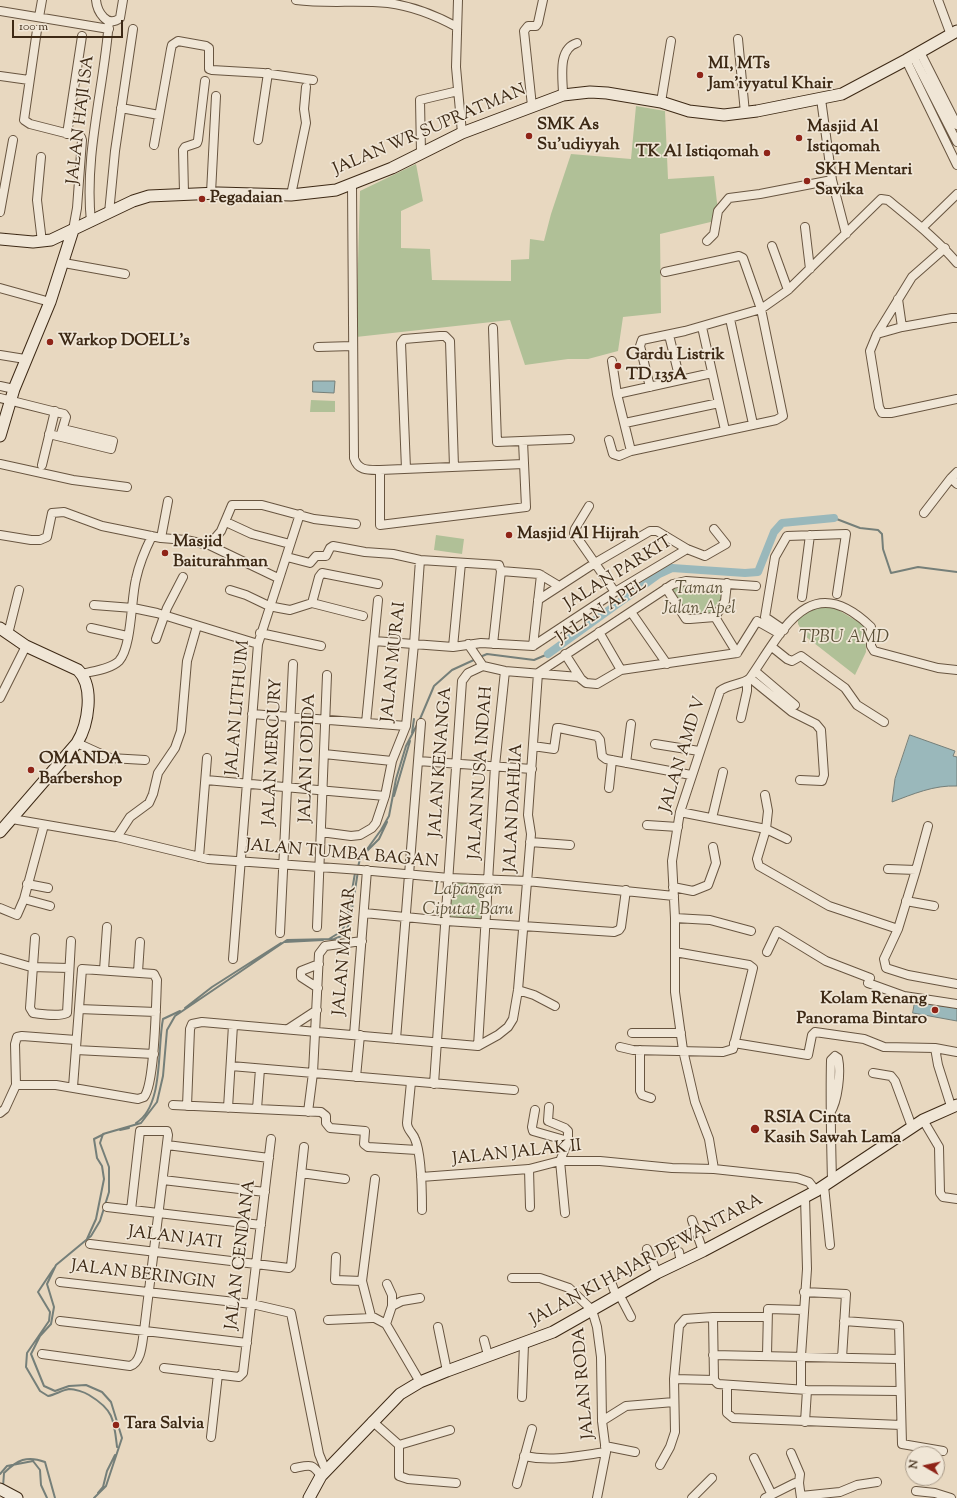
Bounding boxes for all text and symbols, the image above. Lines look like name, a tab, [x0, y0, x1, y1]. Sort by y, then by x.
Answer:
scale bar	[14, 12, 125, 38]
text: 100 m	[19, 18, 48, 36]
street label: JALAN HAJI ISA	[64, 54, 100, 186]
place label: MI, MTs Jam'iyyatul Khair	[708, 55, 833, 95]
marker: MI, MTs Jam'iyyatul Khair	[695, 70, 705, 80]
street label: JALAN WR SUPRATMAN	[330, 81, 530, 181]
place label: SMK As Su'udiyyah	[537, 116, 620, 156]
place label: Masjid Al Istiqomah	[807, 118, 880, 158]
marker: SMK As Su'udiyyah	[524, 131, 534, 141]
marker: Masjid Al Istiqomah	[794, 133, 804, 143]
place label: TK Al Istiqomah	[636, 143, 759, 163]
marker: TK Al Istiqomah	[762, 148, 772, 158]
place label: SKH Mentari Savika	[815, 161, 912, 201]
marker: SKH Mentari Savika	[802, 176, 812, 186]
place label: Pegadaian	[210, 189, 283, 209]
marker: Pegadaian	[197, 194, 207, 204]
place label: Warkop DOELL's	[58, 332, 190, 352]
marker: Warkop DOELL's	[45, 337, 55, 347]
place label: Gardu Listrik TD 135A	[626, 346, 725, 386]
marker: Gardu Listrik TD 135A	[613, 361, 623, 371]
place label: Masjid Al Hijrah	[517, 525, 639, 545]
marker: Masjid Al Hijrah	[504, 530, 514, 540]
place label: Masjid Baiturahman	[173, 533, 268, 573]
street label: JALAN PARKIT	[561, 533, 677, 615]
marker: Masjid Baiturahman	[160, 548, 170, 558]
street label: JALAN APEL	[553, 575, 651, 649]
park label: Taman Jalan Apel	[662, 580, 736, 620]
street label: JALAN MURAI	[379, 601, 411, 723]
park label: TPBU AMD	[799, 629, 889, 649]
street label: JALAN LITHUIM	[223, 639, 255, 777]
street label: JALAN MERCURY	[260, 678, 288, 826]
street label: JALAN KENANGA	[427, 686, 457, 838]
street label: JALAN NUSA INDAH	[466, 686, 498, 860]
street label: JALAN I ODIDA	[297, 693, 321, 823]
street label: JALAN AMD V	[657, 695, 711, 815]
street label: JALAN DAHLIA	[501, 743, 529, 873]
place label: OMANDA Barbershop	[39, 750, 123, 790]
marker: OMANDA Barbershop	[26, 765, 36, 775]
street label: JALAN TUMBA BAGAN	[245, 836, 439, 874]
park label: Lapangan Ciputat Baru	[423, 881, 513, 921]
street label: JALAN MAWAR	[330, 886, 362, 1016]
place label: Kolam Renang Panorama Bintaro	[796, 990, 927, 1030]
marker: Kolam Renang Panorama Bintaro	[930, 1005, 940, 1015]
place label: RSIA Cinta Kasih Sawah Lama	[764, 1109, 901, 1149]
marker: RSIA Cinta Kasih Sawah Lama	[749, 1123, 761, 1135]
street label: JALAN JALAK II	[451, 1137, 583, 1171]
street label: JALAN CENDANA	[223, 1179, 261, 1331]
street label: JALAN KI HAJAR DEWANTARA	[527, 1191, 767, 1331]
street label: JALAN JATI	[127, 1223, 223, 1255]
street label: JALAN BERINGIN	[70, 1257, 216, 1295]
street label: JALAN RODA	[570, 1326, 600, 1440]
place label: Tara Salvia	[124, 1415, 204, 1435]
marker: Tara Salvia	[111, 1420, 121, 1430]
north arrow	[905, 1446, 945, 1486]
text: N	[906, 1459, 923, 1470]

